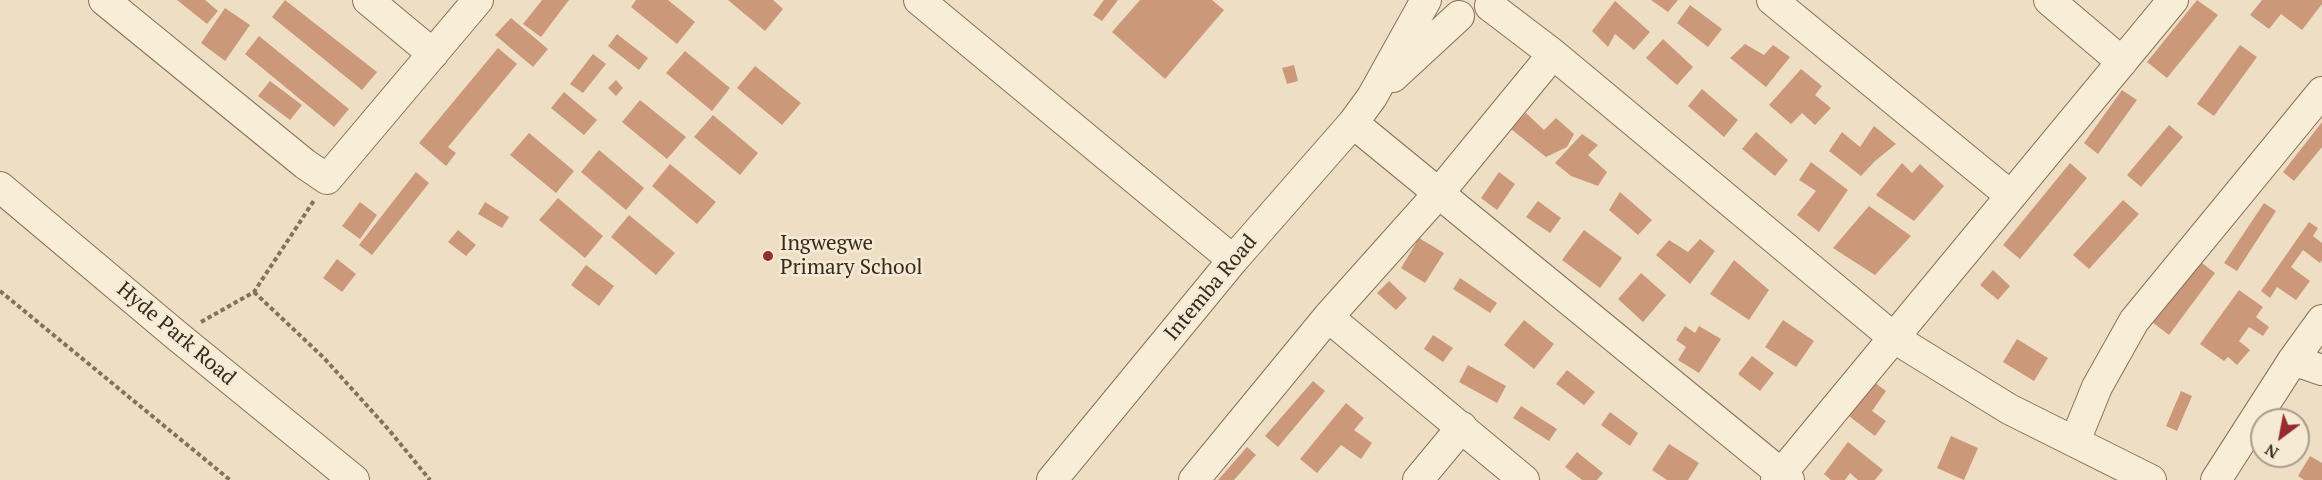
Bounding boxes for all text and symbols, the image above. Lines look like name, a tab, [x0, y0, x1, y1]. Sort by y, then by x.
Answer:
street label: Intemba Road	[1159, 230, 1263, 346]
place label: Ingwegwe Primary School	[780, 231, 923, 281]
marker: Ingwegwe Primary School	[761, 249, 775, 263]
street label: Hyde Park Road	[112, 277, 240, 391]
north arrow	[2250, 408, 2310, 468]
text: N	[2261, 439, 2283, 464]

